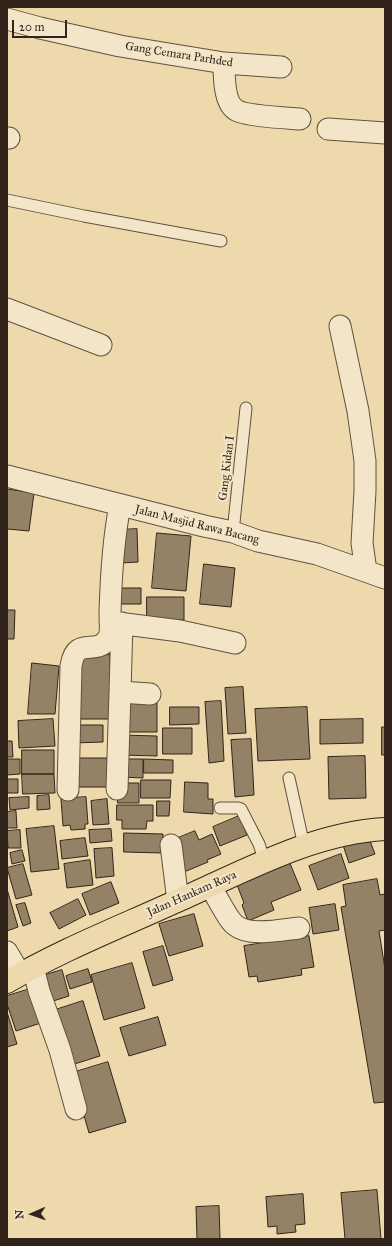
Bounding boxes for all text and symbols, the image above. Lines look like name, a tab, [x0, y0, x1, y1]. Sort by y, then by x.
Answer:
scale bar	[14, 12, 69, 38]
text: 20 m	[19, 20, 45, 34]
street label: Gang Cemara Parhded	[124, 39, 234, 71]
street label: Gang Kidan I	[216, 435, 238, 501]
street label: Jalan Masjid Rawa Bacang	[133, 503, 261, 547]
street label: Jalan Hankam Raya	[145, 868, 239, 920]
north arrow	[12, 1194, 52, 1234]
text: N	[13, 1210, 26, 1219]

